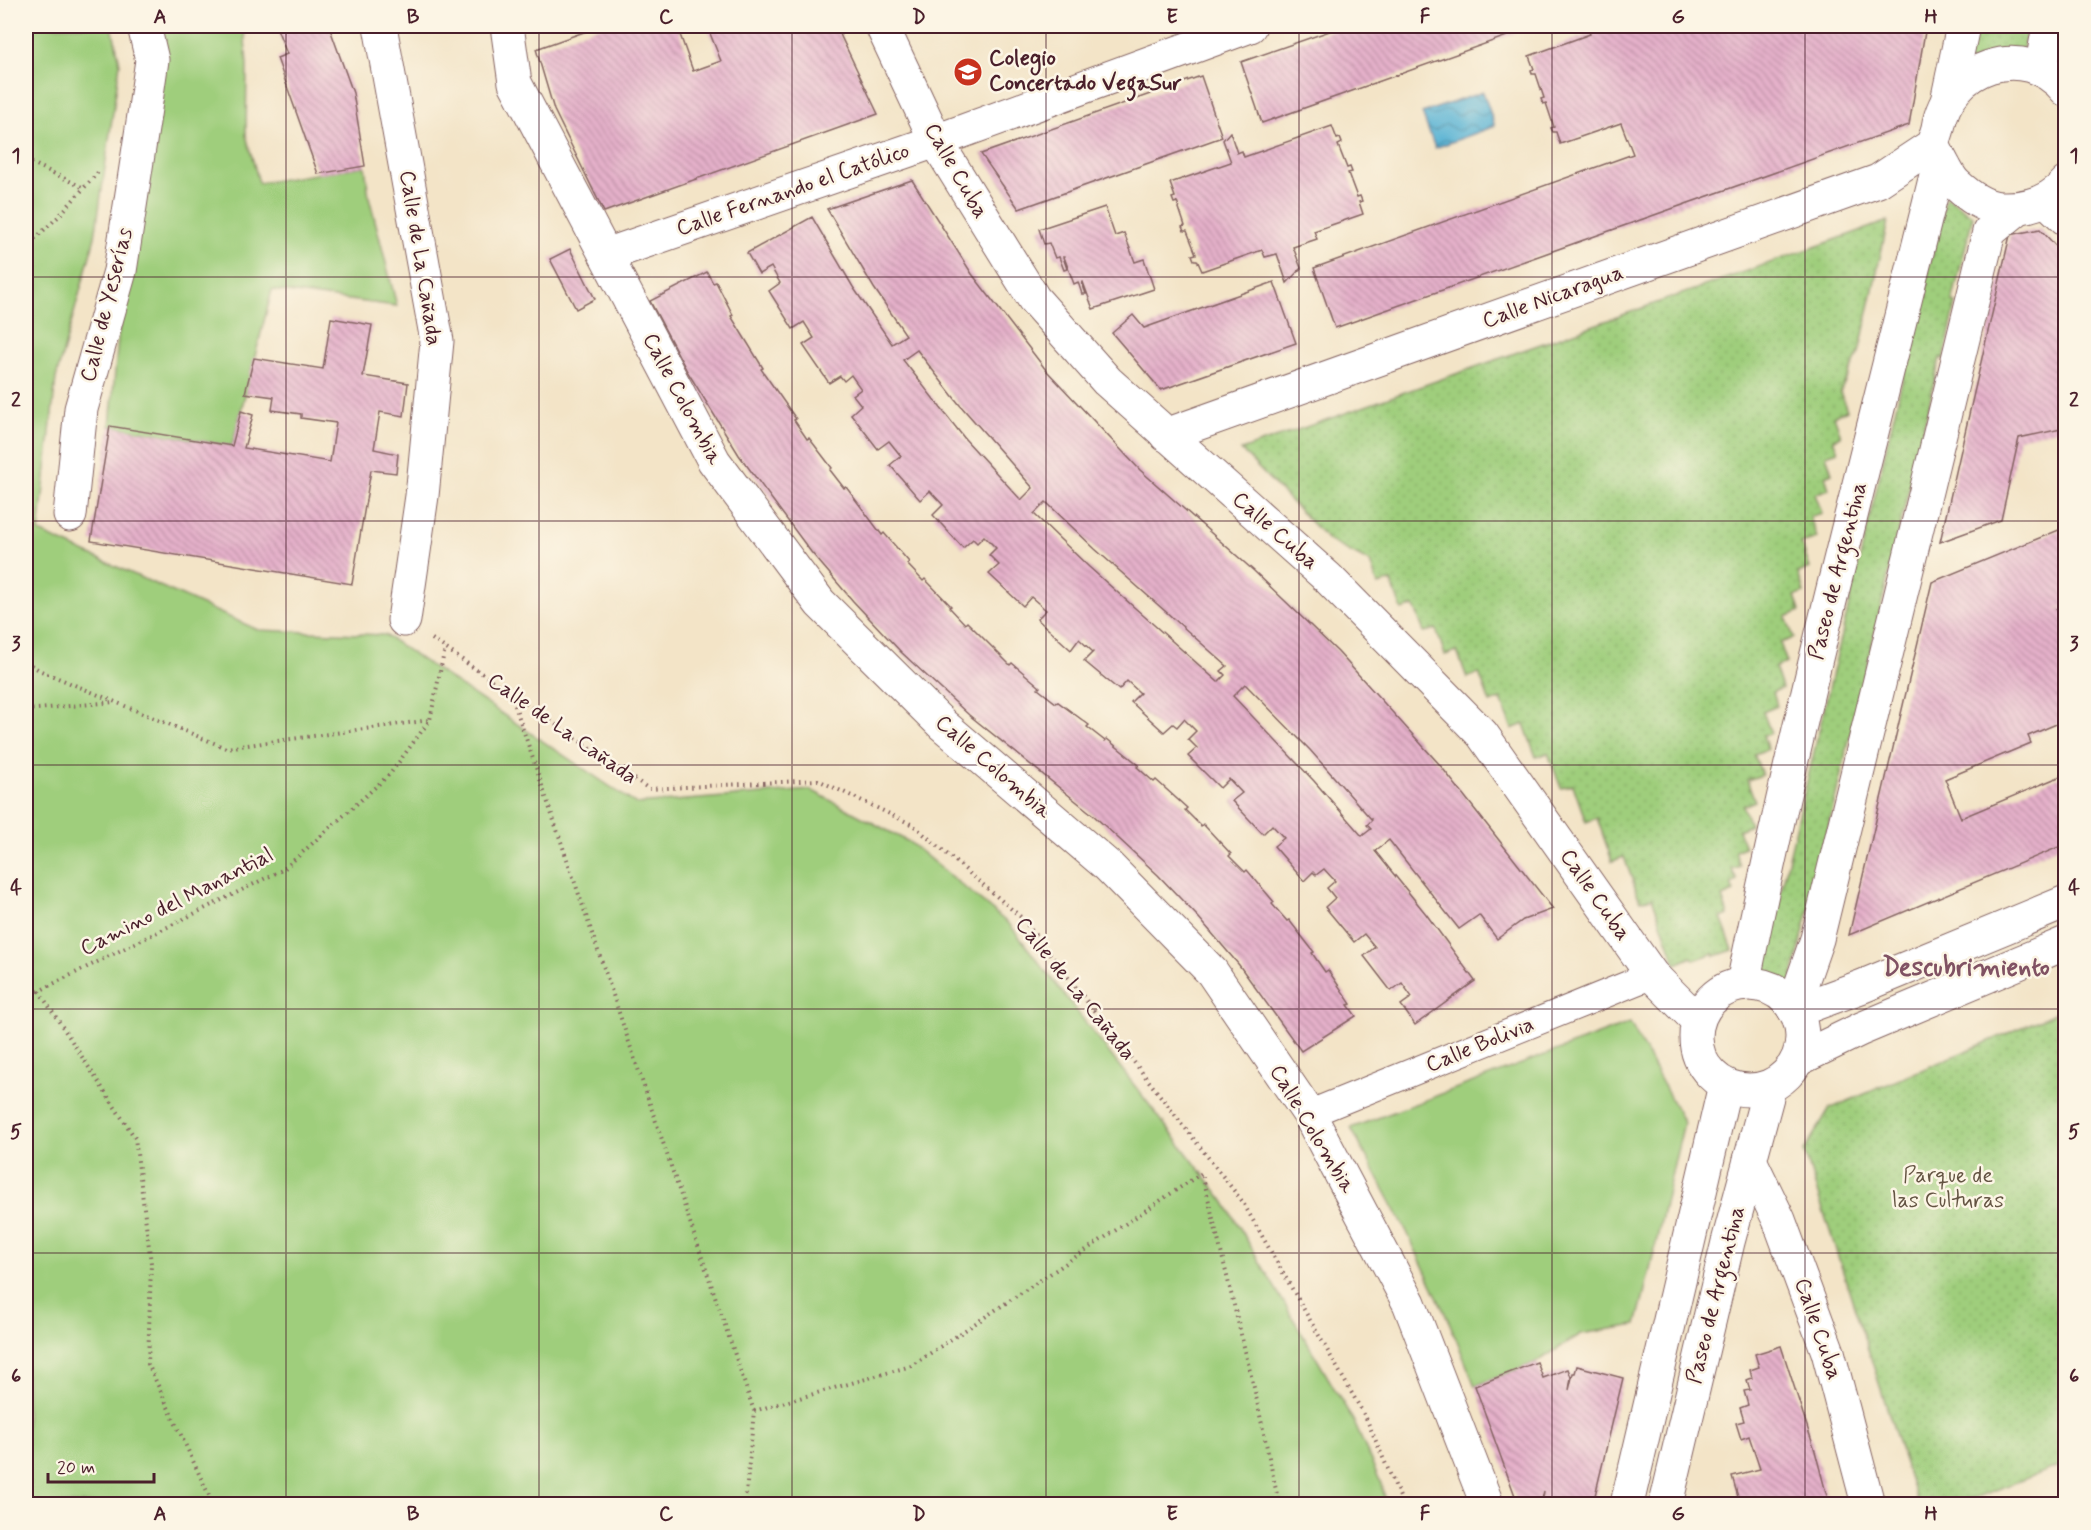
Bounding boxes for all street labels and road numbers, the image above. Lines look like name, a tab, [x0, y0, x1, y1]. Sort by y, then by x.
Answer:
street label: Calle Cuba	[917, 118, 995, 224]
street label: Calle Fernando el Católico	[673, 137, 913, 243]
street label: Calle de La Cañada	[392, 168, 448, 348]
street label: Calle de Yeserías	[74, 225, 140, 385]
street label: Calle Nicaragua	[1479, 259, 1628, 336]
street label: Calle Colombia	[636, 328, 729, 470]
street label: Paseo de Argentina	[1802, 479, 1877, 664]
street label: Calle Cuba	[1226, 486, 1324, 576]
street label: Calle de La Cañada	[482, 667, 642, 791]
street label: Calle Colombia	[929, 709, 1058, 826]
street label: Camino del Manantial	[76, 841, 278, 963]
street label: Calle Cuba	[1553, 844, 1637, 946]
street label: Calle de La Cañada	[1008, 911, 1142, 1067]
street label: Calle Bolivia	[1422, 1011, 1538, 1079]
street label: Calle Colombia	[1263, 1060, 1362, 1199]
street label: Paseo de Argentina	[1680, 1203, 1755, 1388]
street label: Calle Cuba	[1788, 1274, 1848, 1384]

